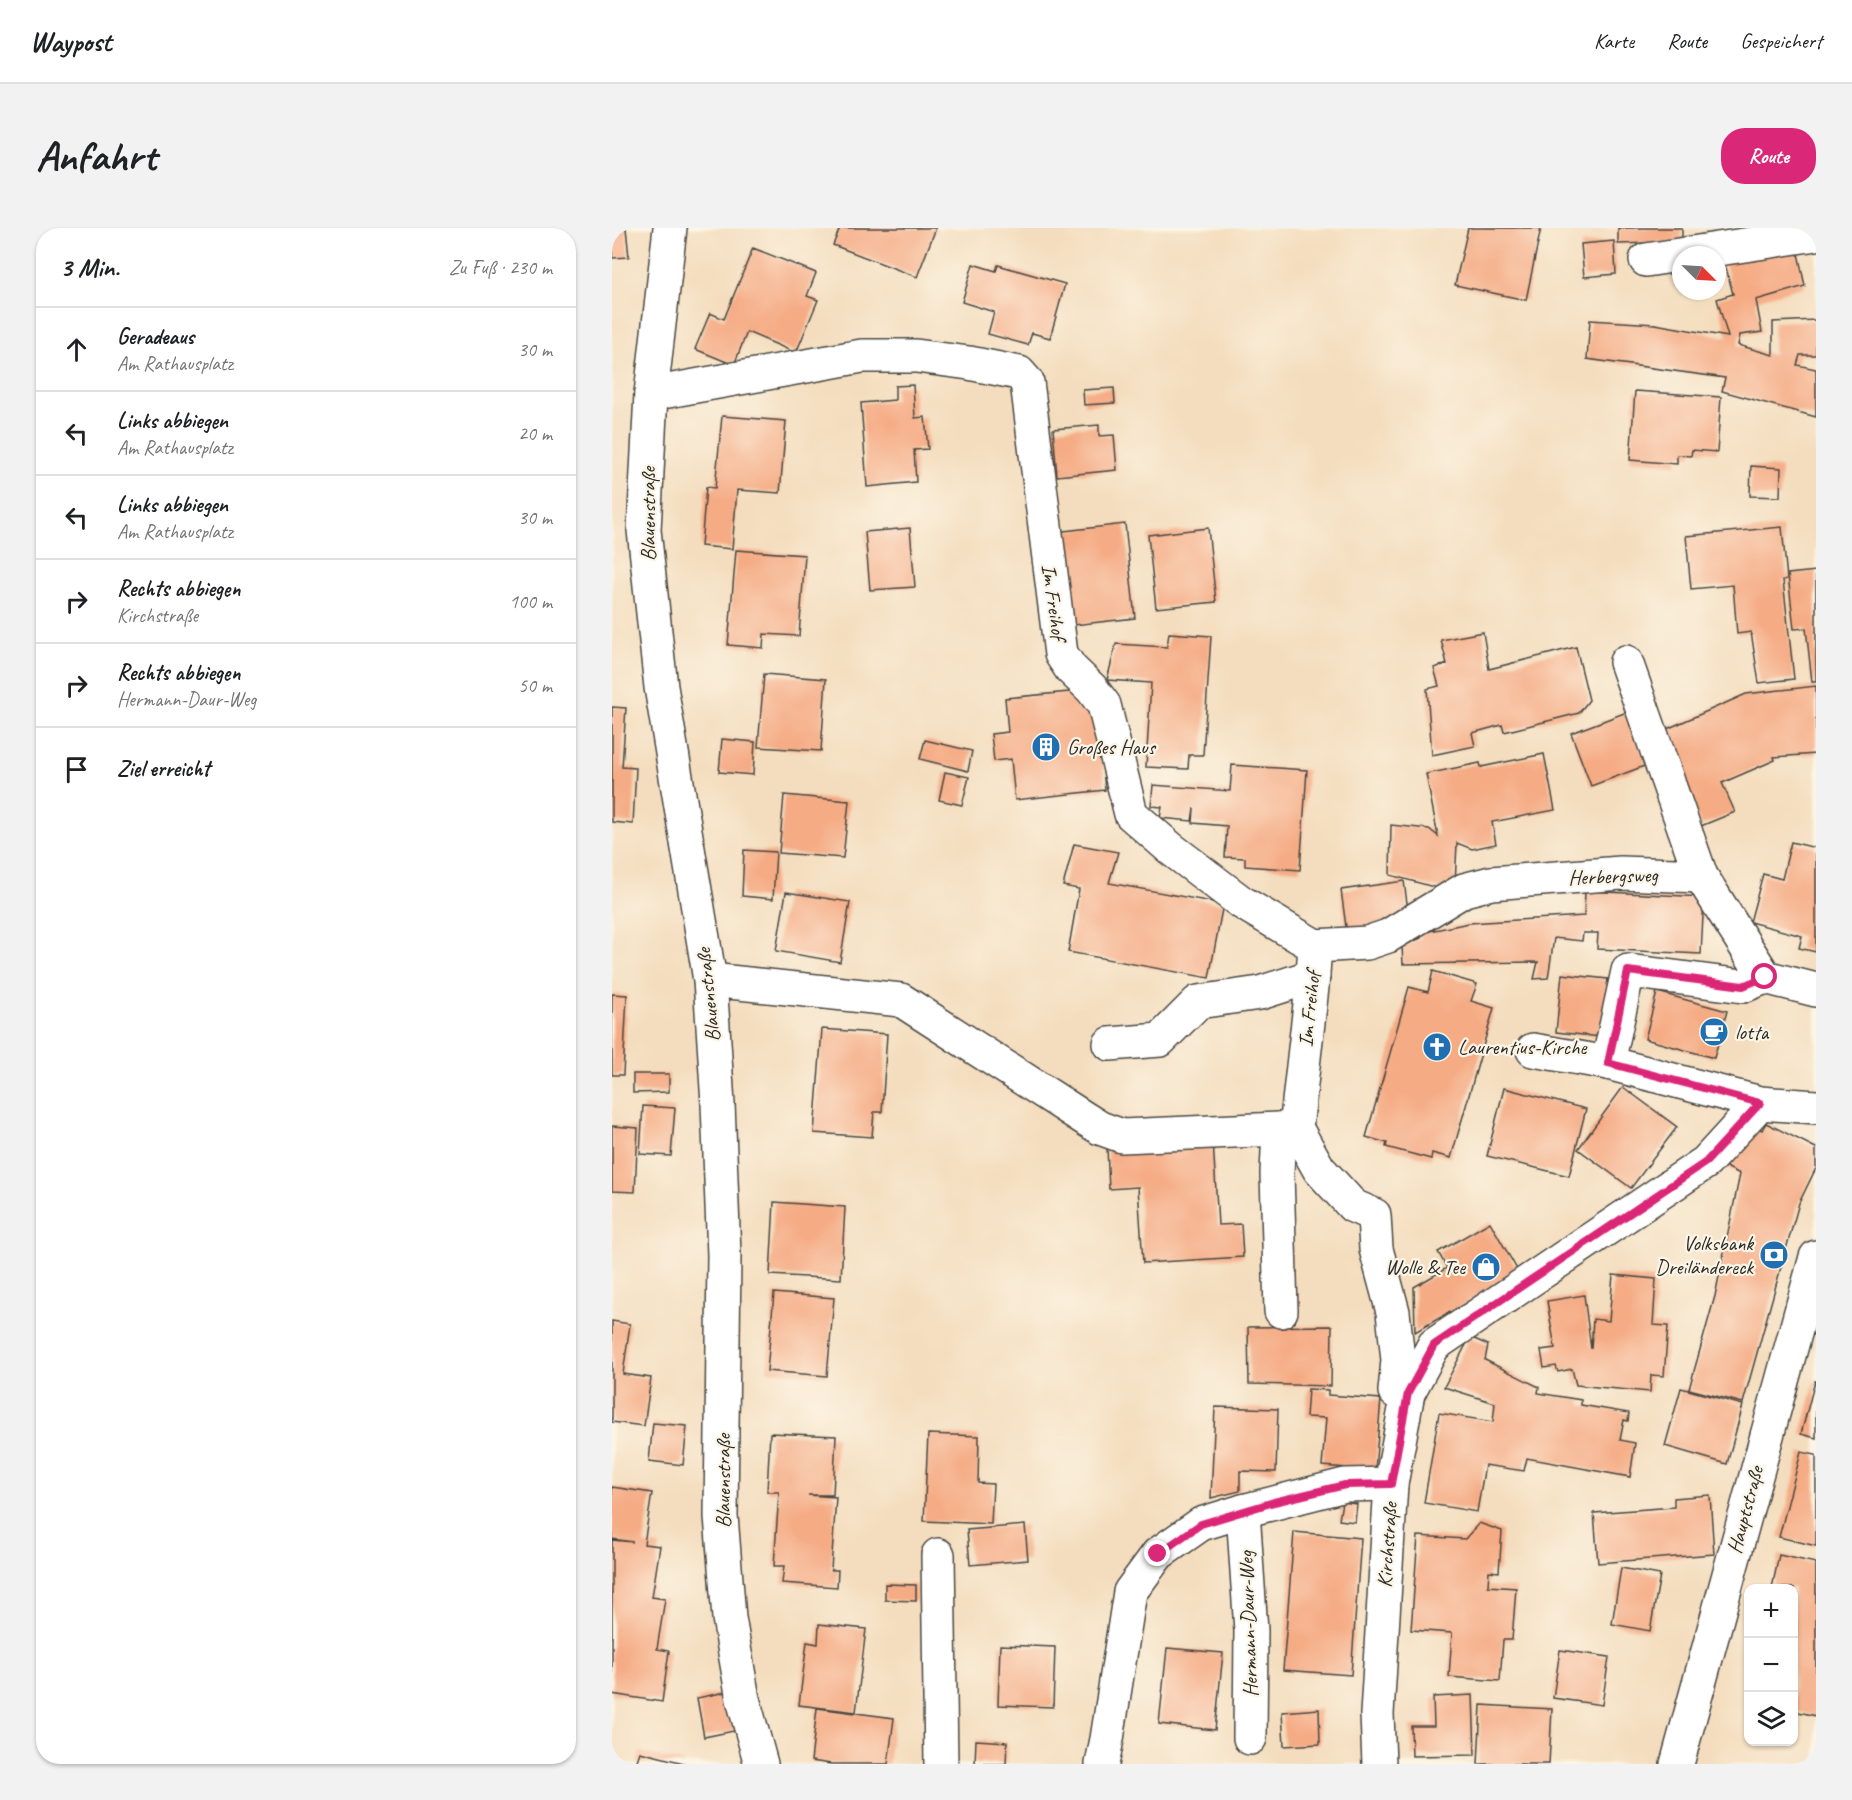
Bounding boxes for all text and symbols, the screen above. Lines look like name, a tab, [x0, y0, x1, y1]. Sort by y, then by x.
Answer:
text: Waypost	[30, 24, 111, 59]
text: Karte	[1594, 28, 1634, 54]
text: Route	[1667, 28, 1707, 54]
text: Gespeichert	[1740, 28, 1822, 54]
button: Route	[1721, 128, 1816, 184]
text: Anfahrt	[36, 130, 156, 183]
north arrow	[1672, 246, 1726, 300]
text: 3 Min.	[60, 251, 119, 284]
text: Zu Fuß · 230 m	[449, 255, 552, 280]
text: Geradeaus	[117, 323, 194, 351]
icon: ahead	[60, 333, 93, 366]
text: 30 m	[518, 337, 552, 362]
text: Am Rathausplatz	[117, 351, 233, 376]
text: Links abbiegen	[117, 407, 228, 435]
icon: left	[60, 417, 93, 450]
text: 20 m	[518, 421, 552, 446]
text: Am Rathausplatz	[117, 435, 233, 460]
street label: Blauenstraße	[635, 465, 661, 561]
text: Links abbiegen	[117, 491, 228, 519]
icon: left	[60, 501, 93, 534]
text: 30 m	[518, 505, 552, 530]
text: Am Rathausplatz	[117, 519, 233, 544]
street label: Im Freihof	[1036, 562, 1073, 646]
text: Rechts abbiegen	[117, 575, 240, 603]
icon: right	[60, 585, 93, 618]
text: 100 m	[509, 589, 552, 614]
text: Kirchstraße	[117, 603, 198, 628]
text: Rechts abbiegen	[117, 659, 240, 687]
icon: right	[60, 669, 93, 702]
text: 50 m	[518, 673, 552, 698]
text: Hermann-Daur-Weg	[117, 687, 256, 712]
building icon: Großes Haus	[1030, 731, 1062, 763]
place label: Großes Haus	[1067, 734, 1157, 760]
icon: arrive	[60, 753, 93, 786]
text: Ziel erreicht	[117, 755, 210, 783]
street label: Herbergsweg	[1568, 861, 1660, 891]
street label: Blauenstraße	[690, 945, 726, 1043]
route start	[1751, 963, 1777, 989]
street label: Im Freihof	[1292, 965, 1326, 1048]
cafe icon: lotta	[1698, 1016, 1730, 1048]
place label: lotta	[1735, 1019, 1770, 1045]
church icon: Laurentius-Kirche	[1421, 1031, 1453, 1063]
place label: Laurentius-Kirche	[1458, 1034, 1587, 1060]
place label: Volksbank Dreiländereck	[1656, 1230, 1754, 1280]
bank icon: Volksbank Dreiländereck	[1758, 1239, 1790, 1271]
shop icon: Wolle & Tee	[1470, 1251, 1502, 1283]
place label: Wolle & Tee	[1385, 1254, 1466, 1280]
street label: Blauenstraße	[710, 1432, 736, 1528]
street label: Hauptstraße	[1721, 1461, 1770, 1556]
street label: Kirchstraße	[1371, 1499, 1403, 1588]
route end	[1144, 1540, 1170, 1566]
street label: Hermann-Daur-Weg	[1232, 1549, 1264, 1698]
map controls	[1744, 1584, 1798, 1746]
button: +	[1744, 1584, 1798, 1638]
button: −	[1744, 1638, 1798, 1692]
button: layers	[1744, 1692, 1798, 1746]

